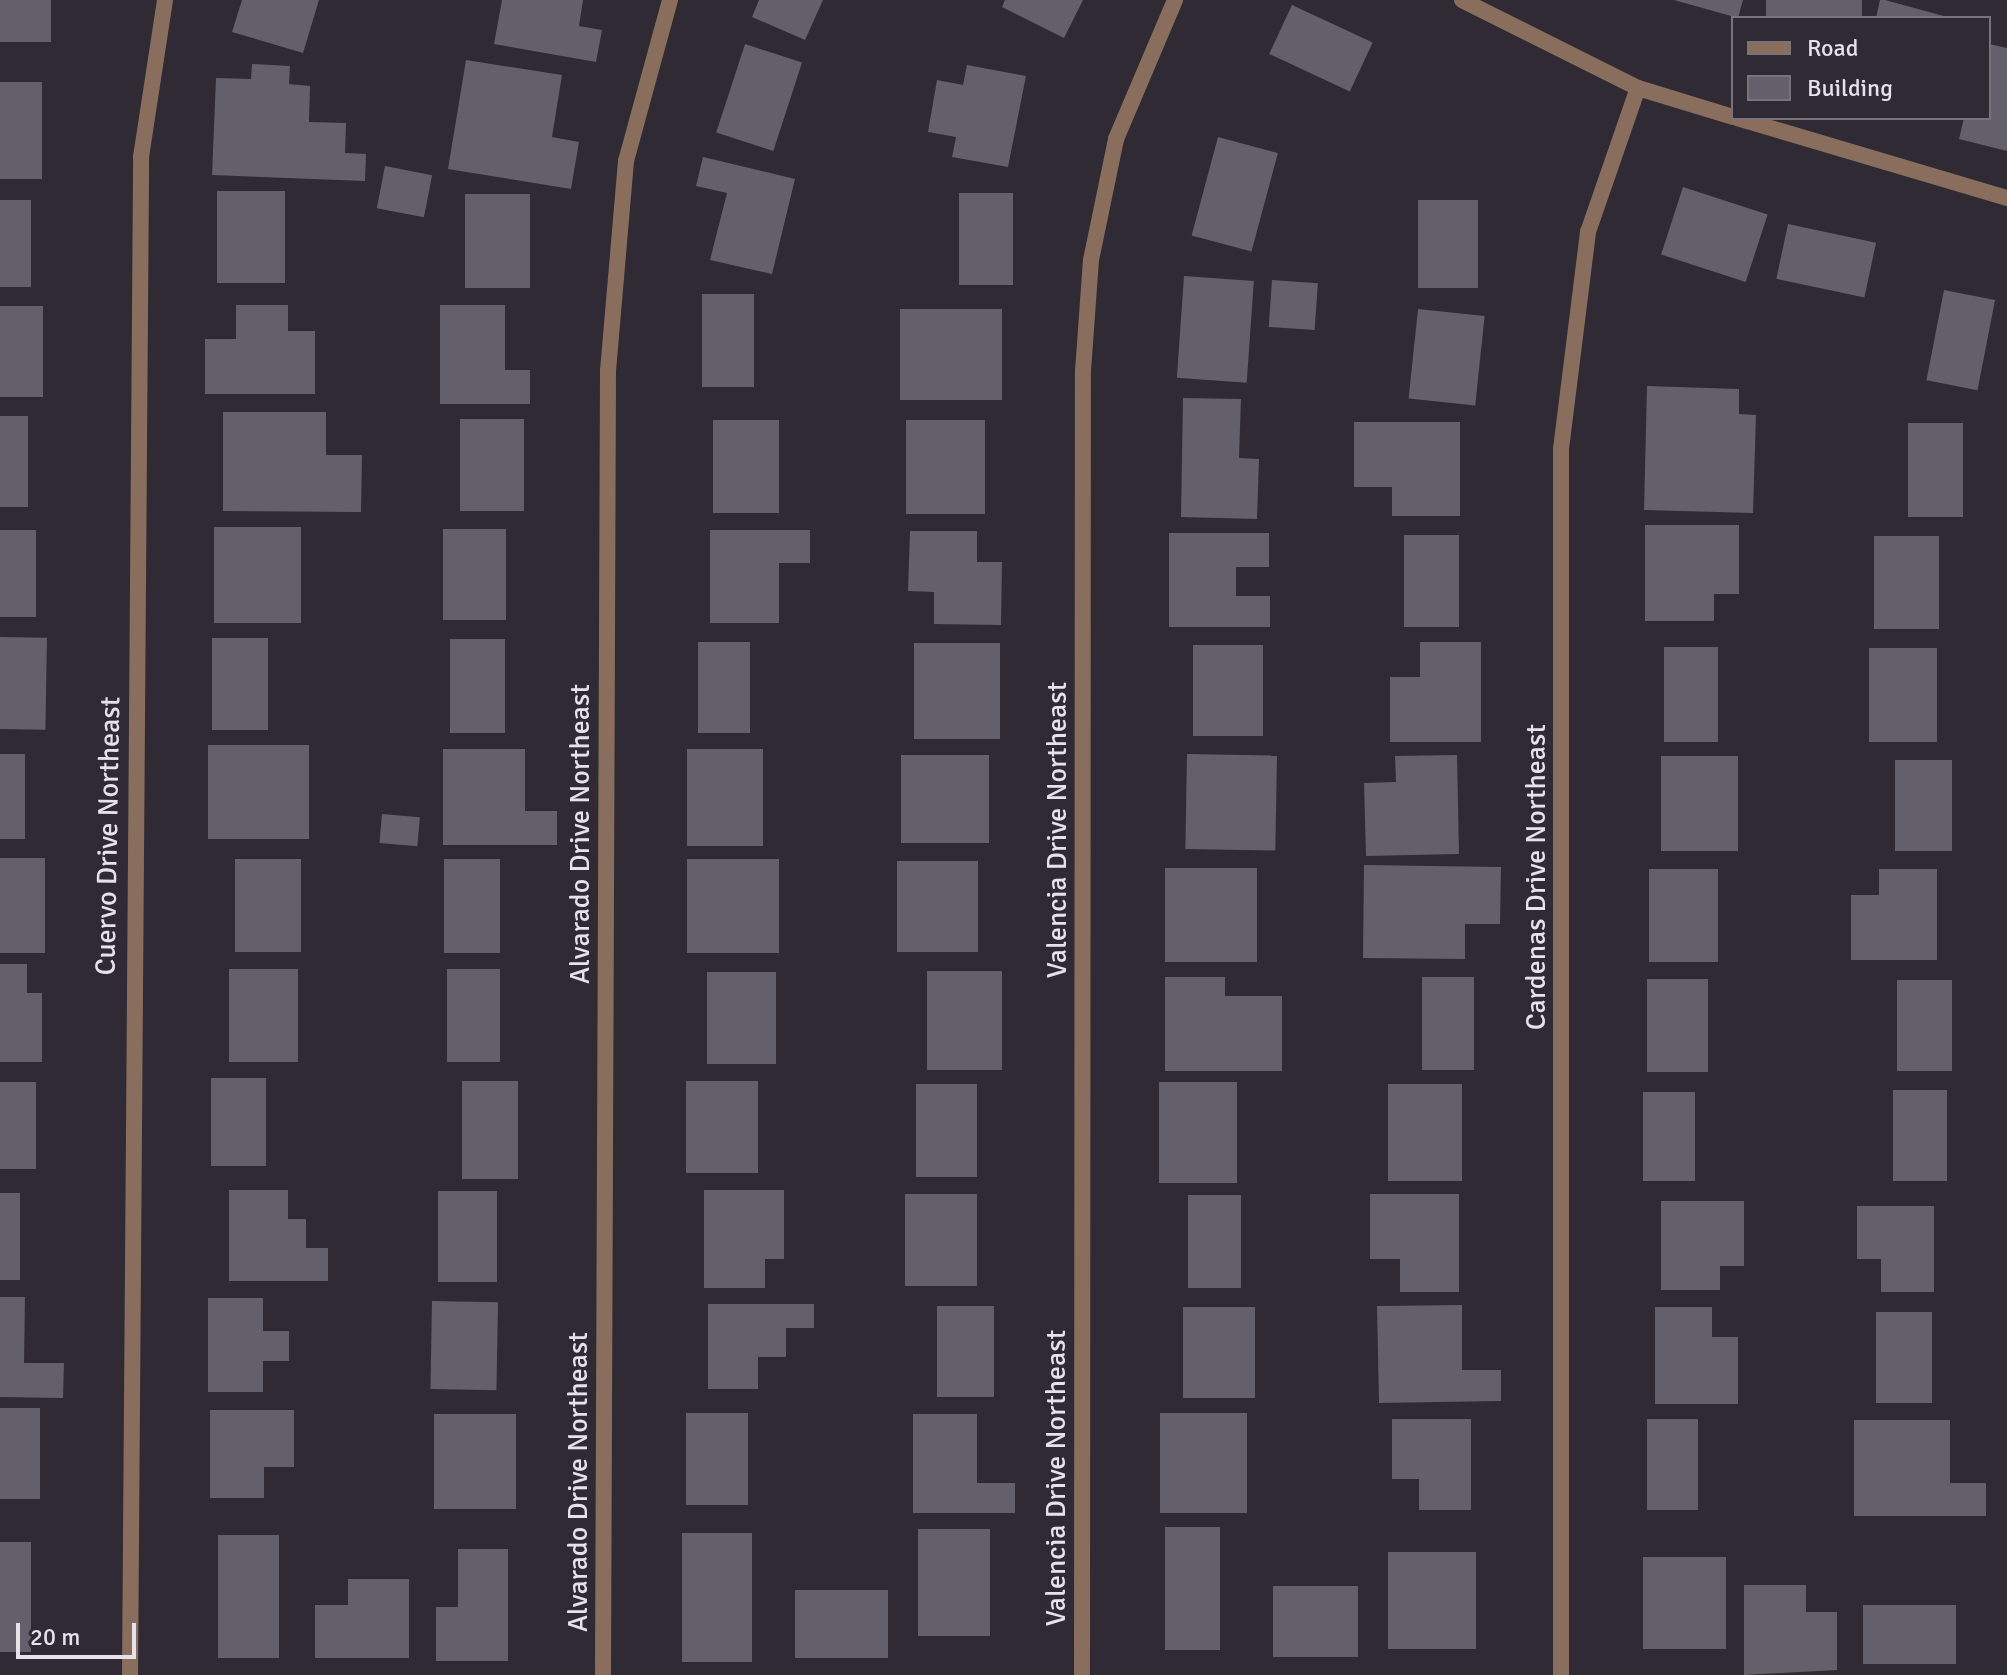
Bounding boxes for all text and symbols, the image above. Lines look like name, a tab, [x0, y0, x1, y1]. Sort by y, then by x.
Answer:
legend	[1731, 16, 1991, 120]
text: Road	[1807, 33, 1858, 63]
text: Building	[1807, 73, 1893, 103]
street label: Valencia Drive Northeast	[1040, 682, 1074, 978]
street label: Alvarado Drive Northeast	[563, 684, 597, 984]
street label: Cuervo Drive Northeast	[89, 696, 127, 976]
street label: Cardenas Drive Northeast	[1519, 724, 1553, 1030]
street label: Valencia Drive Northeast	[1039, 1330, 1073, 1626]
street label: Alvarado Drive Northeast	[561, 1332, 595, 1632]
scale bar	[20, 1607, 140, 1657]
text: 20 m	[30, 1622, 80, 1652]

